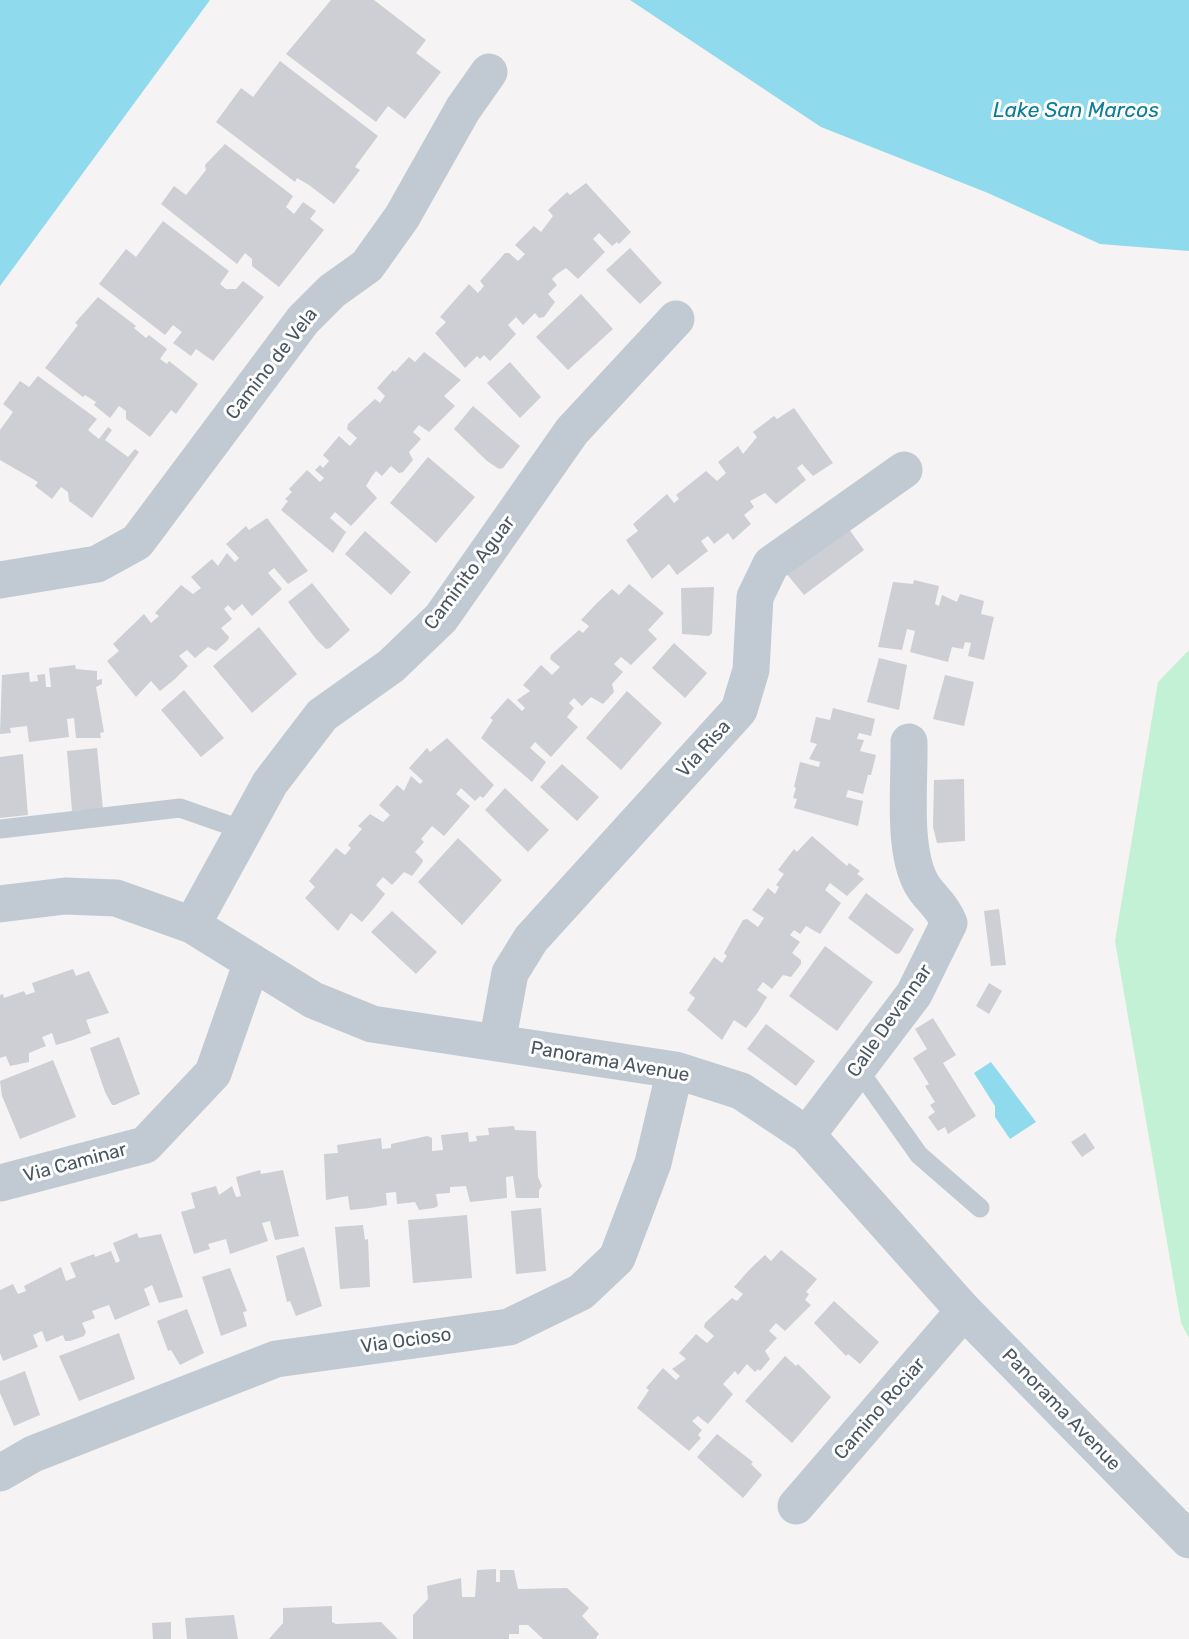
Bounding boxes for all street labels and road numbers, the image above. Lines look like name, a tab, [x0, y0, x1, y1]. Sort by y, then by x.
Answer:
street label: Camino de Vela	[221, 304, 323, 424]
street label: Caminito Aguar	[420, 512, 520, 634]
street label: Via Risa	[672, 716, 736, 782]
street label: Calle Devannar	[843, 960, 937, 1082]
street label: Panorama Avenue	[529, 1037, 691, 1087]
street label: Via Caminar	[21, 1138, 129, 1188]
street label: Via Ocioso	[359, 1323, 453, 1359]
street label: Panorama Avenue	[997, 1344, 1125, 1476]
street label: Camino Rociar	[829, 1353, 931, 1465]

